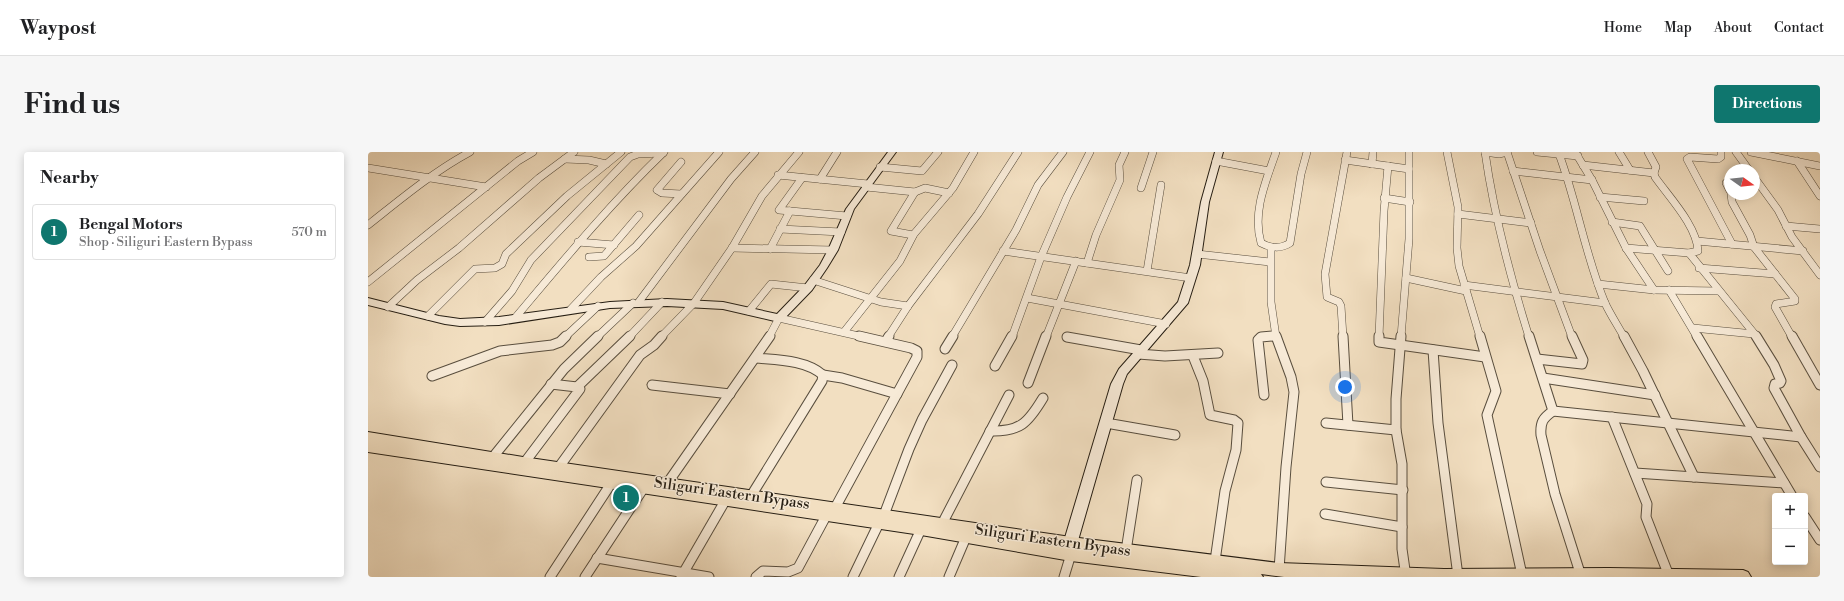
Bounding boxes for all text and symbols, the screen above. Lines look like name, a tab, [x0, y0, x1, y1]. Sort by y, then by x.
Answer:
text: Waypost	[20, 16, 96, 40]
text: Home	[1604, 19, 1642, 37]
text: Map	[1664, 19, 1692, 37]
text: About	[1714, 19, 1752, 37]
text: Contact	[1774, 19, 1824, 37]
button: Directions	[1714, 85, 1820, 123]
text: Find us	[24, 87, 120, 122]
north arrow	[1724, 164, 1760, 200]
text: Nearby	[40, 167, 99, 189]
text: Bengal Motors	[79, 215, 183, 234]
text: 1	[51, 224, 57, 240]
text: 570 m	[291, 224, 327, 240]
text: Shop · Siliguri Eastern Bypass	[79, 234, 253, 250]
your location	[1335, 377, 1355, 397]
street label: Siliguri Eastern Bypass	[653, 473, 811, 514]
pin: 1	[613, 483, 639, 513]
map controls	[1772, 493, 1808, 565]
button: +	[1772, 493, 1808, 529]
street label: Siliguri Eastern Bypass	[974, 520, 1132, 561]
button: −	[1772, 529, 1808, 565]

